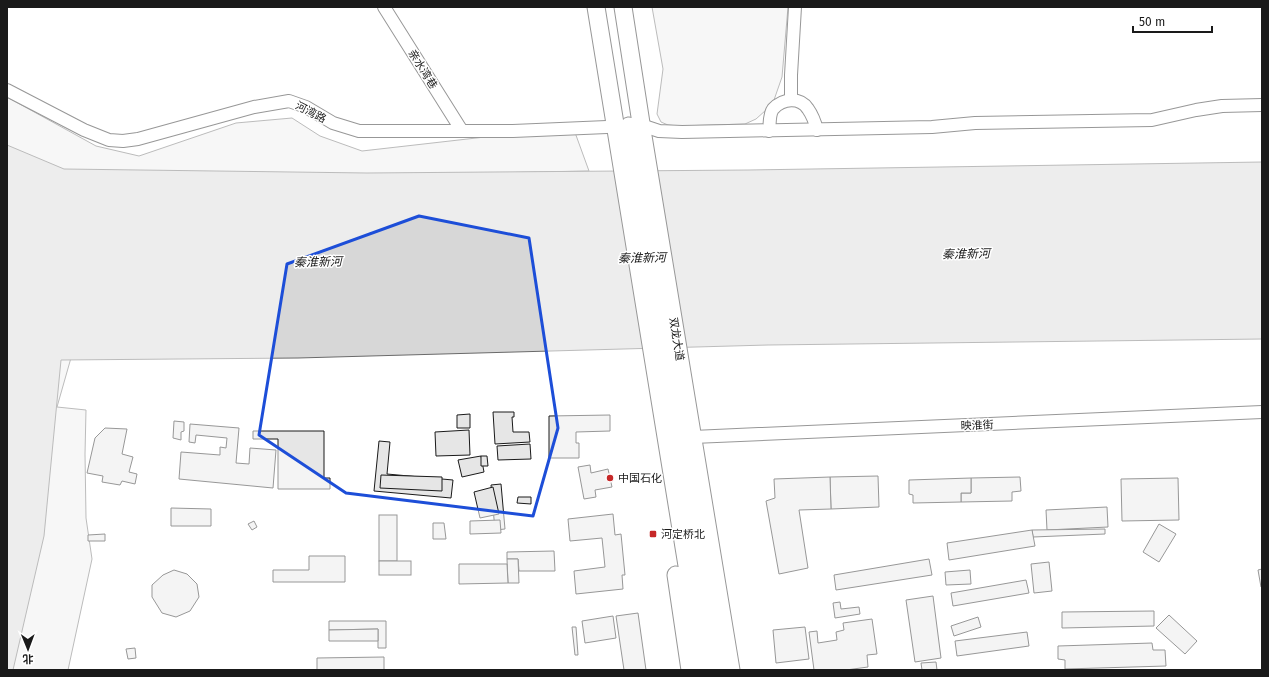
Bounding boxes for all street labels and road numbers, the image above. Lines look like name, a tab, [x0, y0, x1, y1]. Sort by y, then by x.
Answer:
street label: 亲水湾巷	[405, 47, 440, 91]
street label: 河湾路	[293, 99, 328, 126]
street label: 双龙大道	[667, 316, 686, 362]
street label: 映淮街	[960, 418, 994, 433]

